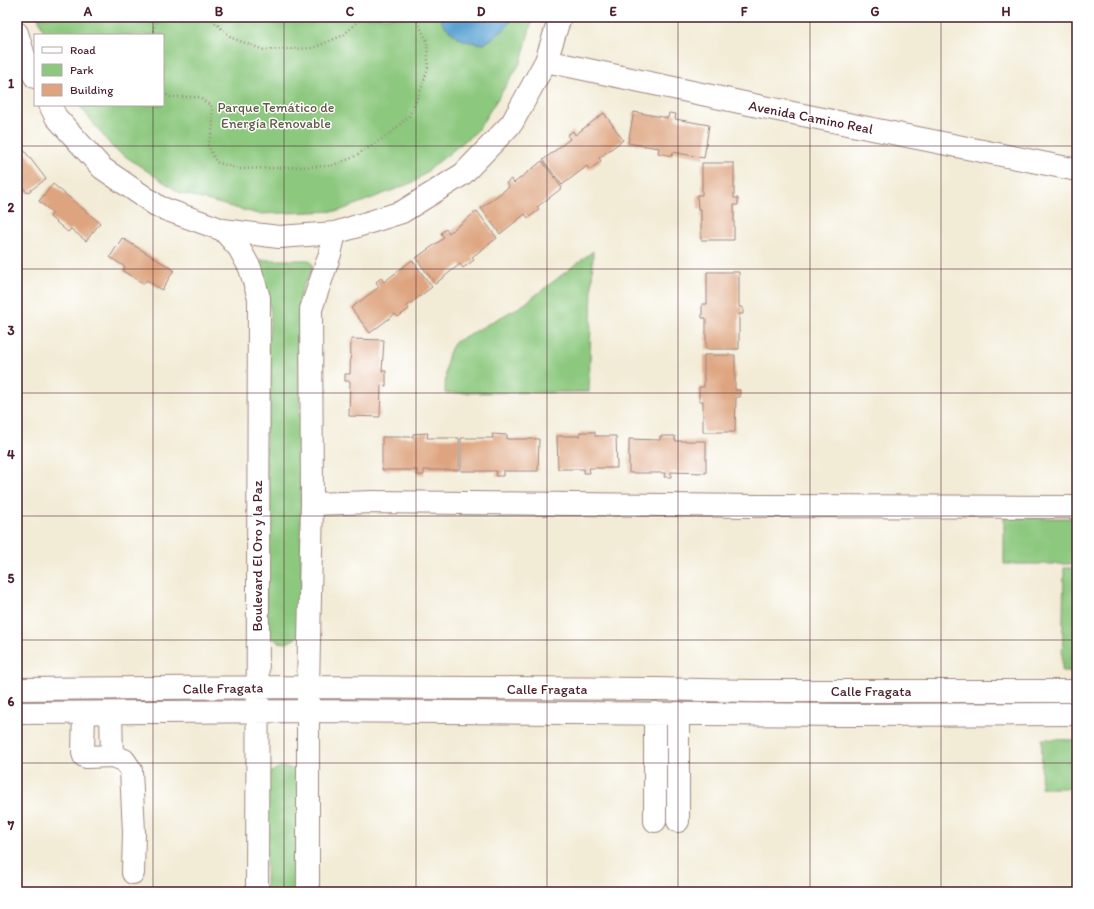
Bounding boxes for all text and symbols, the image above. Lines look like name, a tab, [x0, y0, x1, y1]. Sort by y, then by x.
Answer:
text: A	[83, 4, 93, 19]
text: B	[215, 4, 224, 19]
text: C	[346, 4, 355, 19]
text: D	[477, 4, 486, 19]
text: E	[609, 4, 617, 19]
text: F	[741, 4, 748, 19]
text: G	[871, 4, 880, 19]
text: H	[1002, 4, 1011, 19]
legend	[34, 34, 164, 106]
text: Road	[70, 43, 96, 57]
text: Park	[70, 63, 94, 77]
text: 1	[8, 76, 14, 91]
text: Building	[70, 83, 114, 97]
street label: Avenida Camino Real	[747, 97, 875, 138]
park label: Parque Temático de Energía Renovable	[217, 99, 335, 132]
text: 2	[8, 200, 15, 215]
text: 3	[7, 323, 15, 338]
text: 4	[7, 447, 15, 462]
street label: Boulevard El Oro y la Paz	[249, 480, 266, 632]
text: 5	[8, 571, 15, 586]
street label: Calle Fragata	[183, 679, 264, 698]
street label: Calle Fragata	[507, 681, 587, 698]
street label: Calle Fragata	[831, 683, 911, 700]
text: 6	[8, 694, 15, 709]
text: 7	[7, 818, 15, 833]

